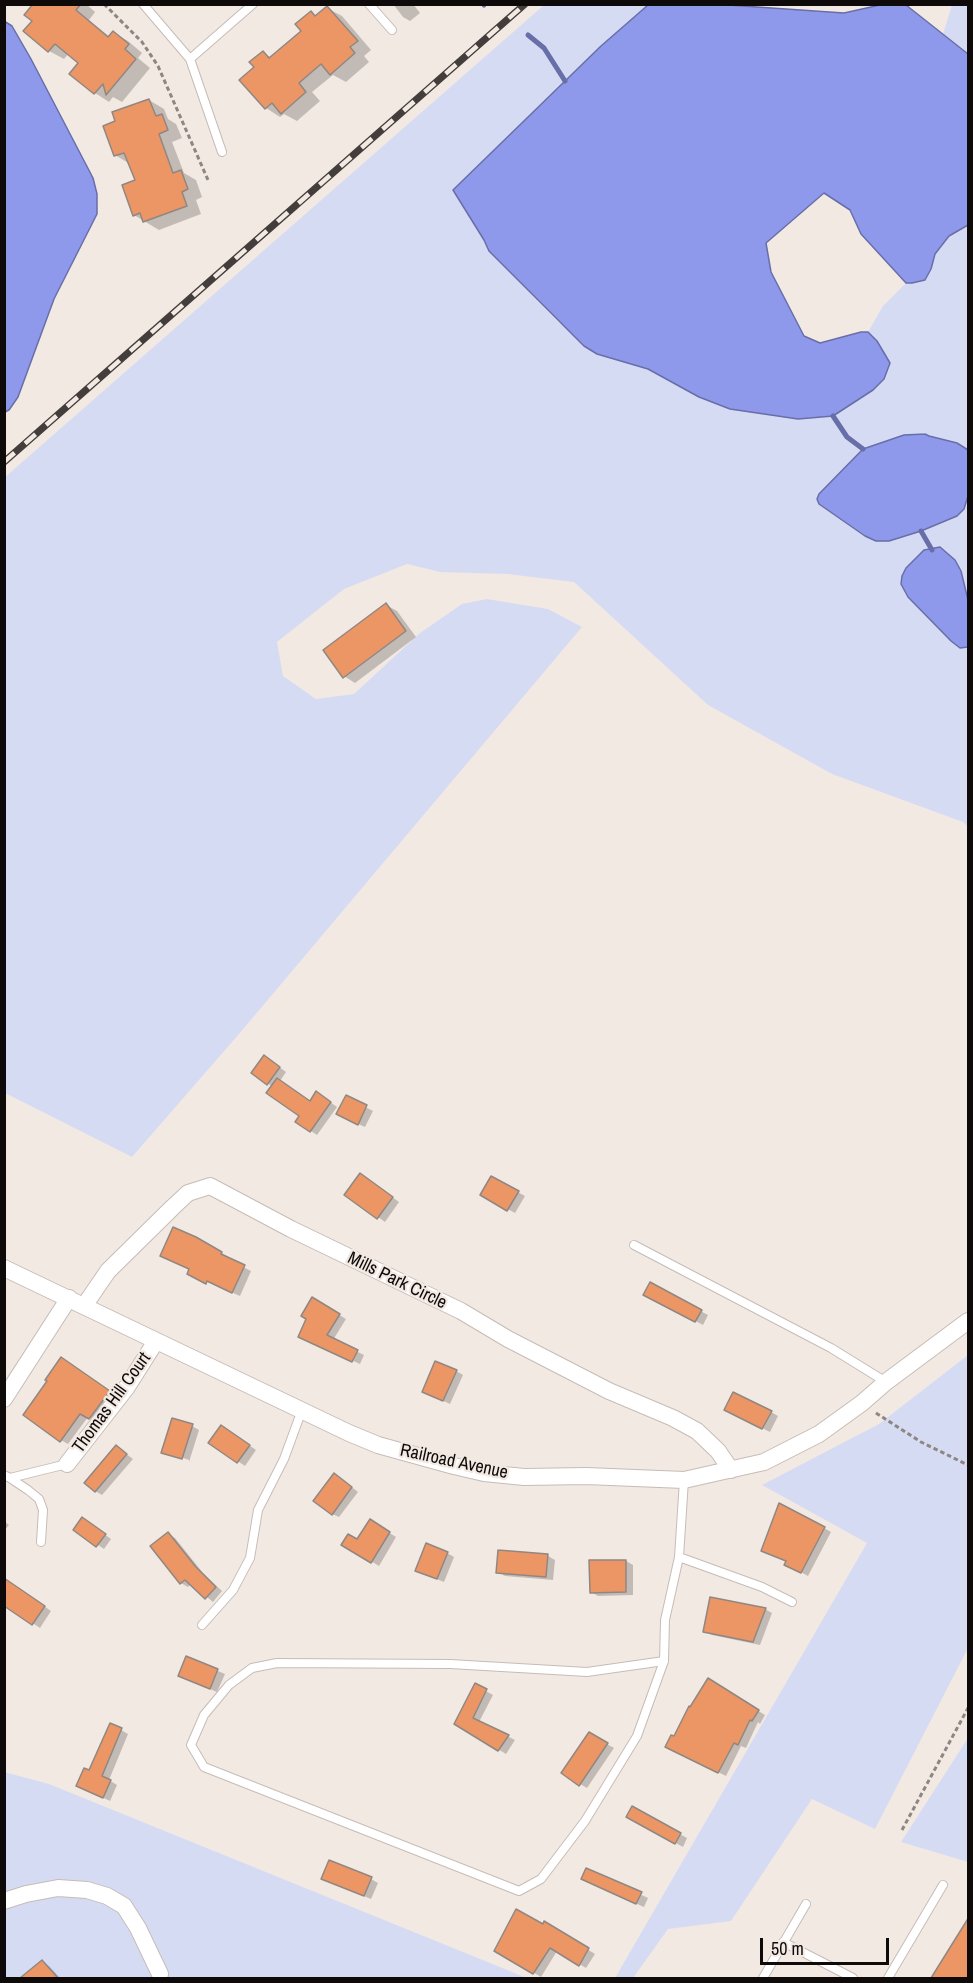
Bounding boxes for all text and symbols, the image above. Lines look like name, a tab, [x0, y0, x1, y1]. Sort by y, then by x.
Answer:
street label: Mills Park Circle	[344, 1248, 450, 1314]
street label: Thomas Hill Court	[68, 1349, 156, 1457]
street label: Railroad Avenue	[398, 1440, 510, 1484]
scale bar	[763, 1926, 892, 1964]
text: 50 m	[771, 1936, 804, 1961]

